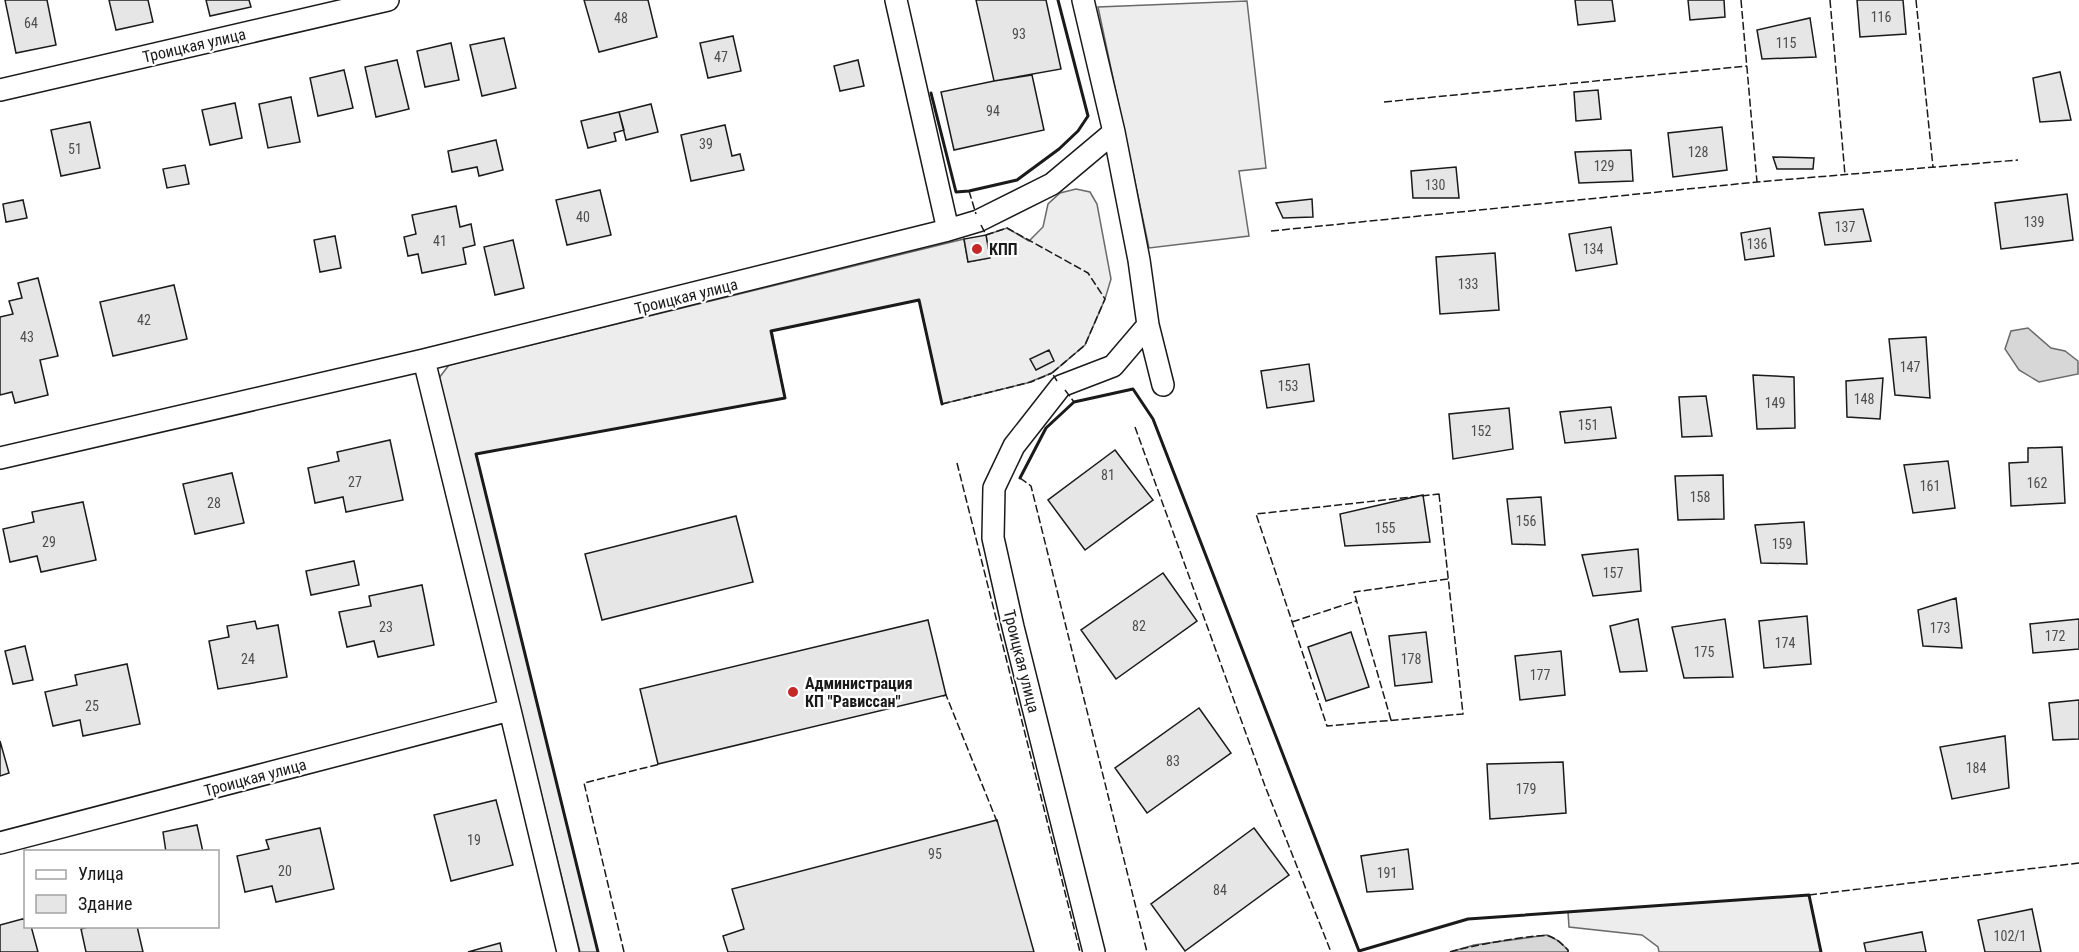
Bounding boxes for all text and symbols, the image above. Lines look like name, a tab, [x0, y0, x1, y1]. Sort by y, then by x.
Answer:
house number: 116	[1871, 9, 1891, 25]
house number: 48	[614, 10, 628, 26]
house number: 64	[24, 15, 38, 31]
street label: Троицкая улица	[141, 24, 248, 67]
house number: 93	[1012, 26, 1026, 42]
house number: 115	[1776, 35, 1796, 51]
house number: 47	[714, 49, 728, 65]
house number: 94	[986, 103, 1000, 119]
house number: 39	[699, 136, 713, 152]
house number: 51	[68, 141, 82, 157]
house number: 128	[1688, 144, 1708, 160]
house number: 129	[1594, 158, 1614, 174]
house number: 130	[1425, 177, 1445, 193]
house number: 40	[576, 209, 590, 225]
house number: 139	[2024, 214, 2044, 230]
house number: 137	[1835, 219, 1855, 235]
house number: 41	[433, 233, 447, 249]
house number: 136	[1747, 236, 1767, 252]
place label: КПП	[989, 240, 1018, 259]
house number: 134	[1583, 241, 1603, 257]
marker: КПП	[970, 242, 984, 256]
street label: Троицкая улица	[633, 275, 740, 318]
house number: 133	[1458, 276, 1478, 292]
house number: 42	[137, 312, 151, 328]
house number: 43	[20, 329, 34, 345]
house number: 147	[1900, 359, 1920, 375]
house number: 153	[1278, 378, 1298, 394]
house number: 148	[1854, 391, 1874, 407]
house number: 149	[1765, 395, 1785, 411]
house number: 151	[1578, 417, 1598, 433]
house number: 152	[1471, 423, 1491, 439]
house number: 81	[1101, 467, 1115, 483]
house number: 27	[348, 474, 362, 490]
house number: 162	[2027, 475, 2047, 491]
house number: 161	[1920, 478, 1940, 494]
house number: 158	[1690, 489, 1710, 505]
house number: 28	[207, 495, 221, 511]
house number: 156	[1516, 513, 1536, 529]
house number: 155	[1375, 520, 1395, 536]
house number: 29	[42, 534, 56, 550]
house number: 159	[1772, 536, 1792, 552]
house number: 157	[1603, 565, 1623, 581]
street label: Троицкая улица	[1000, 608, 1043, 715]
house number: 82	[1132, 618, 1146, 634]
house number: 23	[379, 619, 393, 635]
house number: 173	[1930, 620, 1950, 636]
house number: 172	[2045, 628, 2065, 644]
house number: 174	[1775, 635, 1795, 651]
house number: 175	[1694, 644, 1714, 660]
house number: 24	[241, 651, 255, 667]
house number: 178	[1401, 651, 1421, 667]
house number: 177	[1530, 667, 1550, 683]
place label: Администрация КП "Рависсан"	[805, 674, 913, 711]
marker: Администрация КП "Рависсан"	[786, 685, 800, 699]
house number: 25	[85, 698, 99, 714]
house number: 83	[1166, 753, 1180, 769]
street label: Троицкая улица	[202, 755, 308, 800]
house number: 184	[1966, 760, 1986, 776]
house number: 179	[1516, 781, 1536, 797]
house number: 19	[467, 832, 481, 848]
house number: 95	[928, 846, 942, 862]
legend	[24, 850, 219, 928]
text: Улица	[78, 863, 124, 884]
house number: 20	[278, 863, 292, 879]
house number: 191	[1377, 865, 1397, 881]
house number: 84	[1213, 882, 1227, 898]
text: Здание	[78, 893, 132, 914]
house number: 102/1	[1994, 928, 2026, 944]

